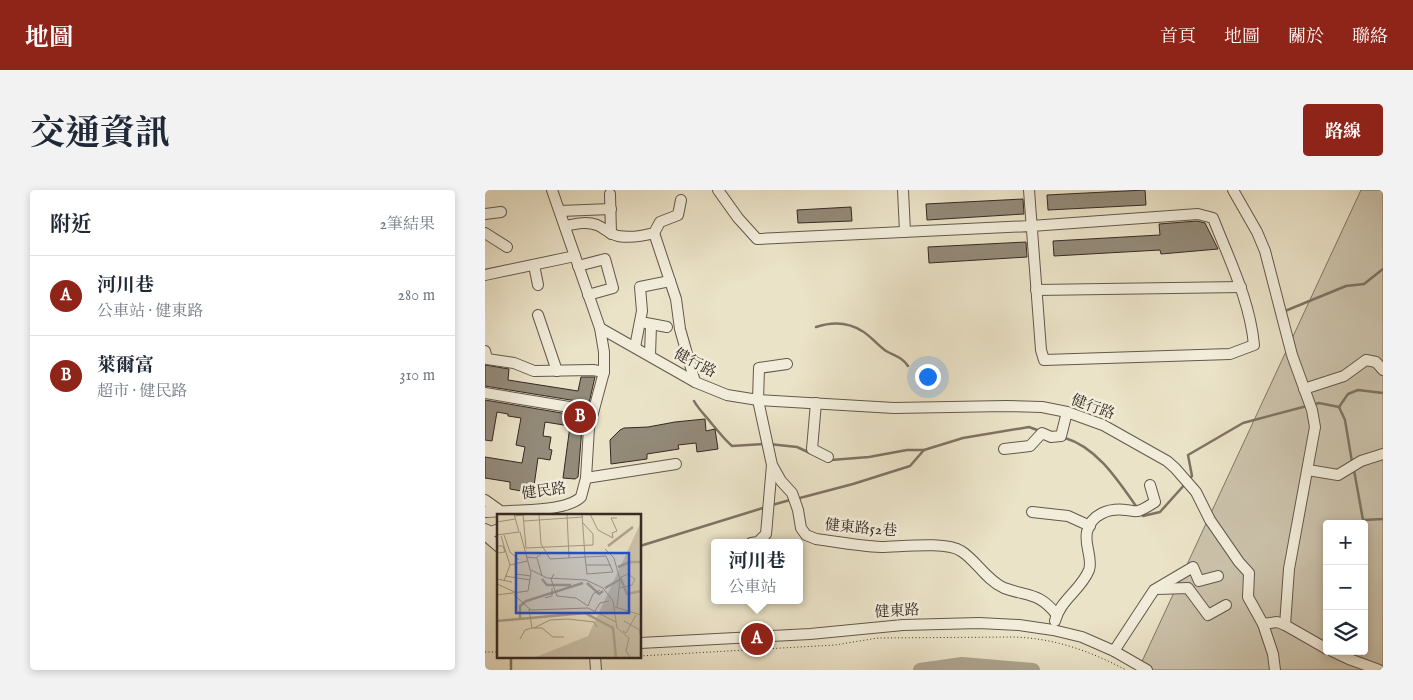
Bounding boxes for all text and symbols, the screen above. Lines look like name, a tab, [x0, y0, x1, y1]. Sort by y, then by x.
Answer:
text: 地圖	[25, 23, 73, 54]
text: 首頁	[1160, 26, 1196, 49]
text: 地圖	[1224, 26, 1260, 49]
text: 關於	[1288, 26, 1324, 49]
text: 聯絡	[1352, 26, 1388, 49]
button: 路線	[1303, 104, 1383, 156]
text: 交通資訊	[30, 112, 170, 157]
text: 附近	[50, 212, 92, 239]
text: 2筆結果	[379, 215, 435, 235]
text: 河川巷	[97, 274, 154, 298]
text: A	[61, 286, 71, 306]
text: 280 m	[398, 286, 435, 306]
text: 公車站 · 健東路	[97, 302, 204, 322]
street label: 健行路	[671, 344, 719, 382]
text: 萊爾富	[97, 354, 154, 378]
your location	[915, 364, 941, 390]
text: B	[61, 366, 71, 386]
text: 310 m	[399, 366, 435, 386]
text: 超市 · 健民路	[97, 382, 188, 402]
street label: 健行路	[1069, 390, 1117, 424]
pin: B	[564, 398, 596, 436]
street label: 健民路	[520, 478, 568, 504]
inset map	[497, 514, 641, 658]
street label: 健東路52巷	[824, 515, 898, 541]
map controls	[1323, 520, 1368, 655]
button: +	[1323, 520, 1368, 565]
popup	[711, 539, 803, 604]
text: 河川巷	[728, 550, 786, 574]
button: −	[1323, 565, 1368, 610]
text: 公車站	[728, 578, 777, 598]
street label: 健東路	[874, 600, 920, 622]
button: layers	[1323, 610, 1368, 655]
pin: A	[741, 620, 773, 658]

